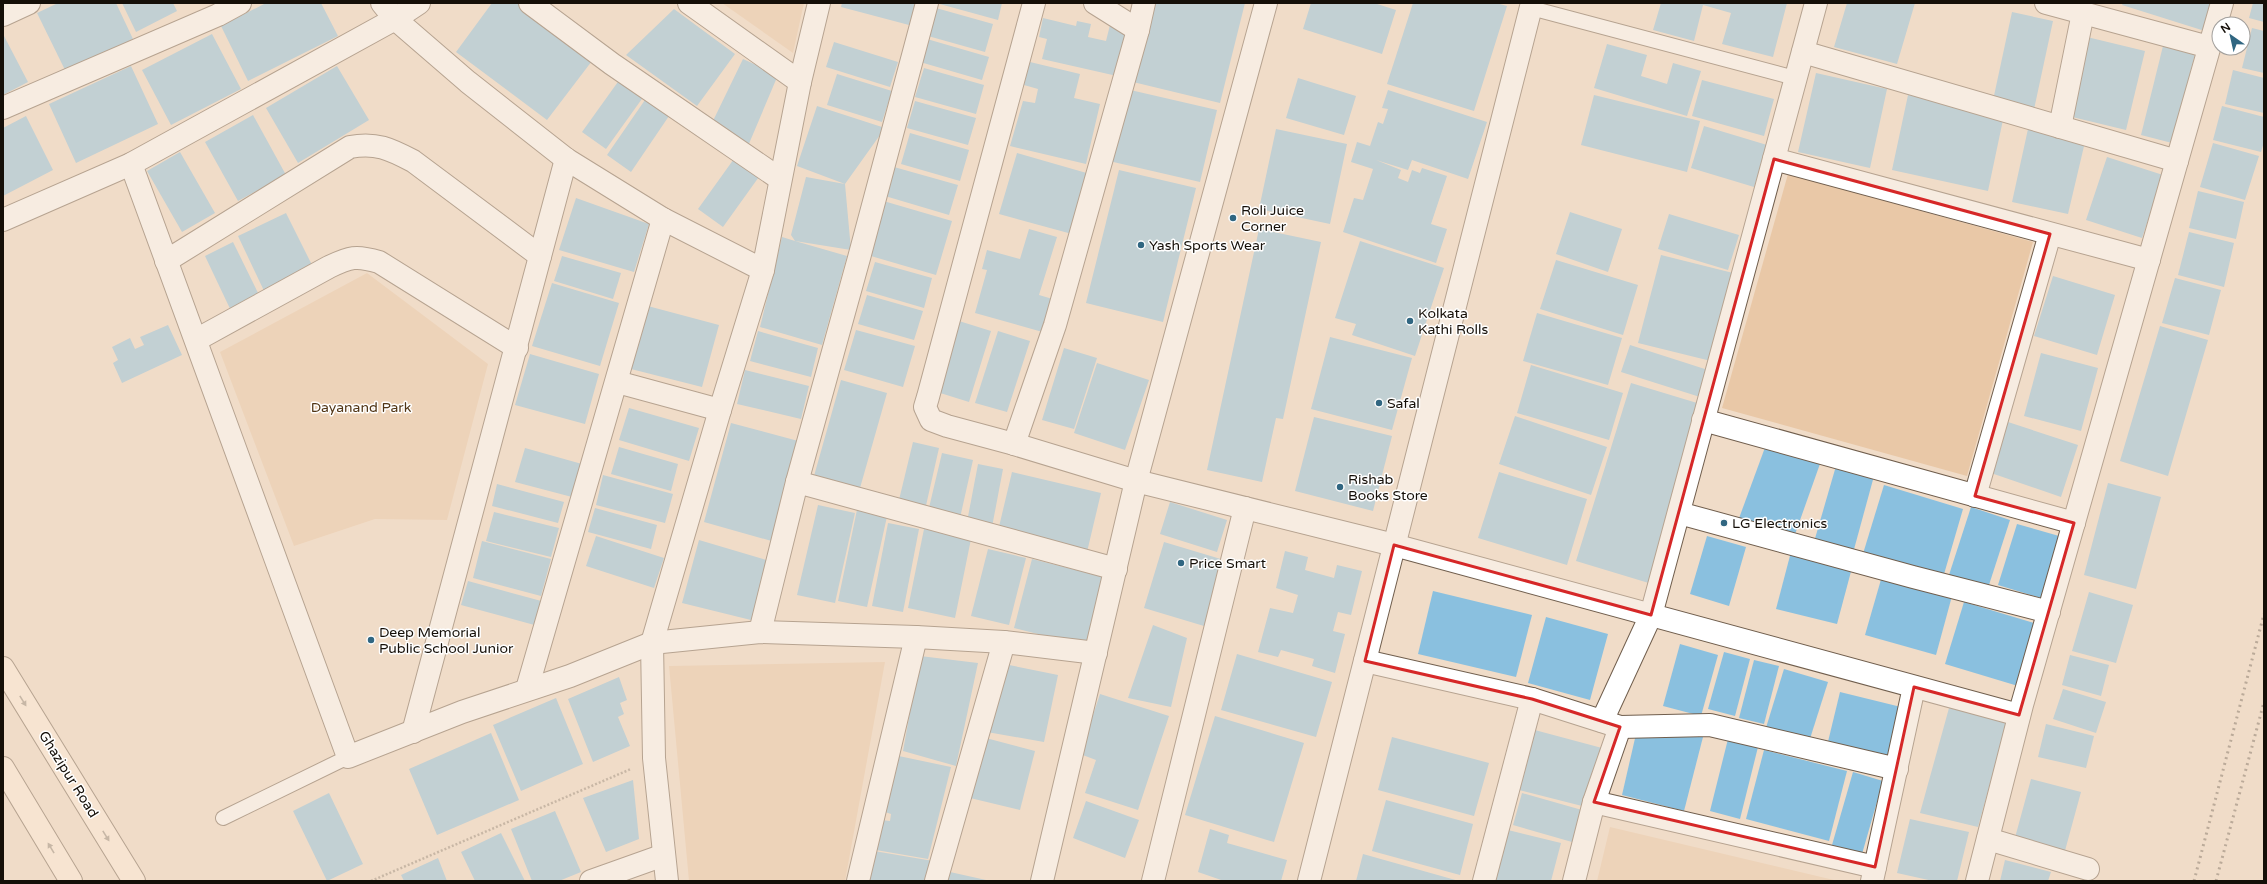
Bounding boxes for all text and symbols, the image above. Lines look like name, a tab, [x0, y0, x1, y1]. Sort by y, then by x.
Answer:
north arrow	[2211, 16, 2251, 56]
text: N	[2218, 20, 2233, 36]
place label: Roli Juice Corner	[1241, 202, 1304, 235]
marker: Roli Juice Corner	[1228, 213, 1238, 223]
place label: Yash Sports Wear	[1149, 237, 1266, 254]
marker: Yash Sports Wear	[1136, 240, 1146, 250]
place label: Kolkata Kathi Rolls	[1418, 305, 1489, 338]
marker: Kolkata Kathi Rolls	[1405, 316, 1415, 326]
place label: Safal	[1387, 395, 1420, 412]
marker: Safal	[1374, 398, 1384, 408]
park label: Dayanand Park	[311, 399, 412, 416]
place label: Rishab Books Store	[1348, 471, 1428, 504]
marker: Rishab Books Store	[1335, 482, 1345, 492]
place label: LG Electronics	[1732, 515, 1828, 532]
marker: LG Electronics	[1719, 518, 1729, 528]
place label: Price Smart	[1189, 555, 1267, 572]
marker: Price Smart	[1176, 558, 1186, 568]
place label: Deep Memorial Public School Junior	[379, 624, 514, 657]
marker: Deep Memorial Public School Junior	[366, 635, 376, 645]
one-way arrow	[20, 695, 27, 707]
street label: Ghazipur Road	[35, 728, 102, 821]
one-way arrow	[103, 830, 110, 842]
one-way arrow	[47, 842, 54, 854]

